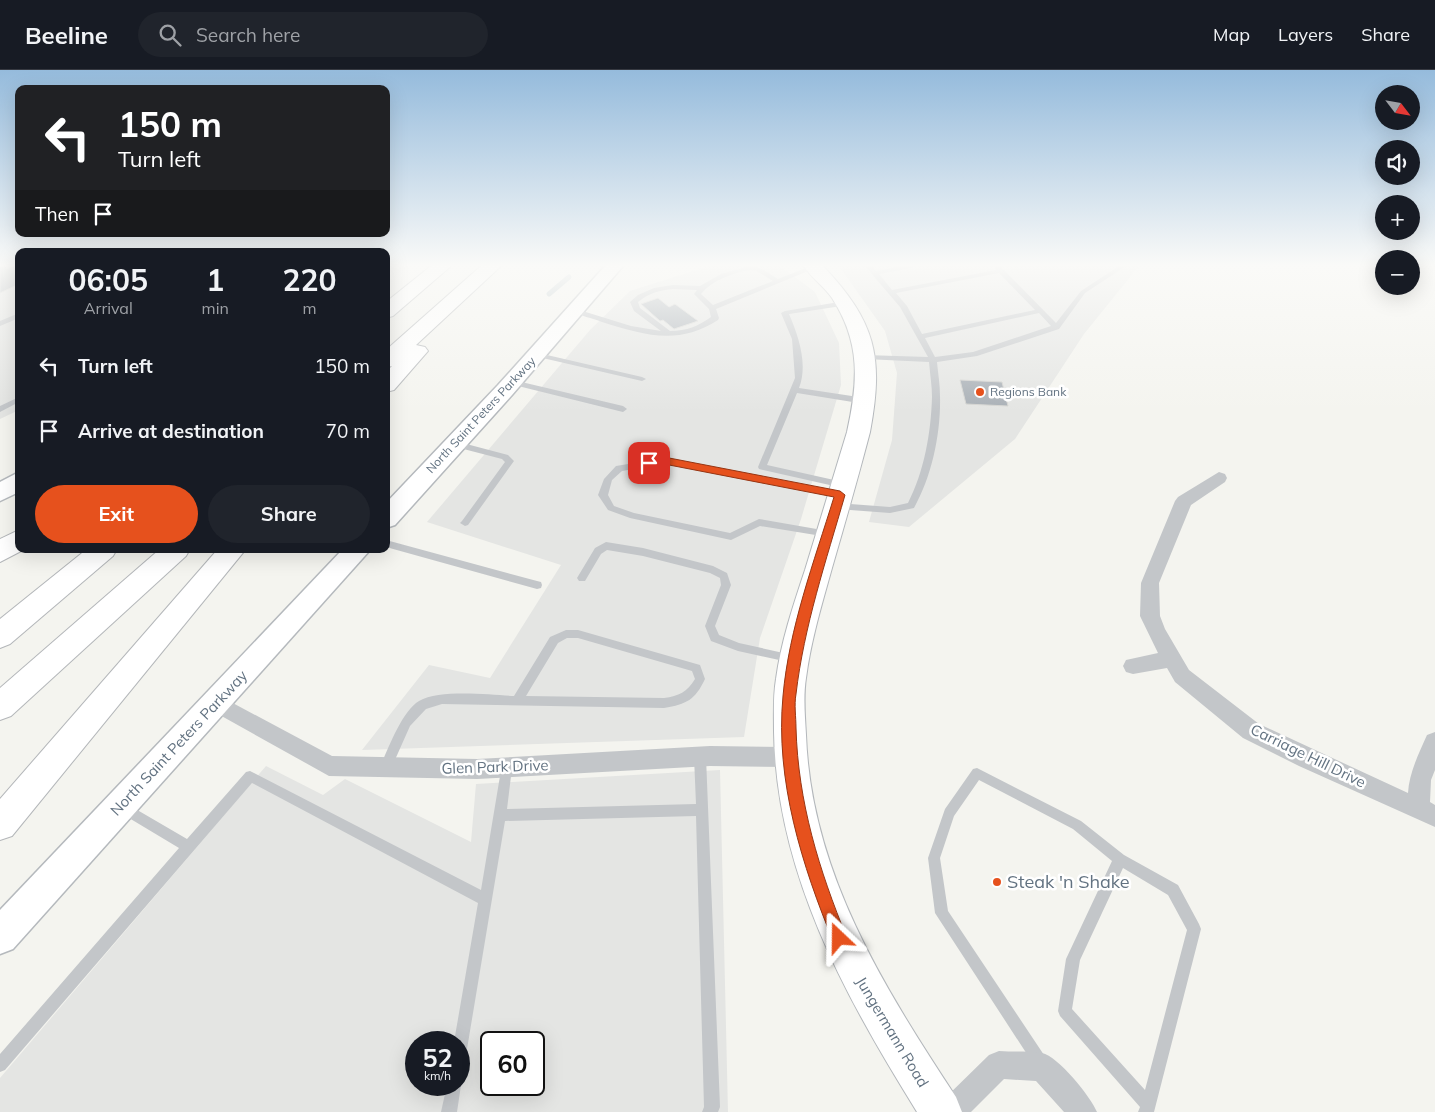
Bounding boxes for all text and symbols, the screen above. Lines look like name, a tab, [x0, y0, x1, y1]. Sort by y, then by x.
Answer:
search box	[138, 12, 488, 57]
text: Beeline	[25, 20, 108, 50]
icon: search	[156, 21, 184, 49]
text: Search here	[196, 23, 300, 47]
text: Map	[1213, 23, 1250, 46]
text: Layers	[1278, 23, 1333, 46]
text: Share	[1361, 23, 1410, 46]
north arrow	[1375, 85, 1420, 130]
map controls	[1375, 85, 1420, 295]
text: 150 m	[118, 102, 222, 146]
icon: left	[35, 105, 100, 170]
button: sound	[1375, 140, 1420, 185]
text: Turn left	[118, 145, 201, 173]
button: +	[1375, 195, 1420, 240]
icon: arrive	[89, 200, 117, 228]
text: Then	[35, 202, 79, 226]
button: −	[1375, 250, 1420, 295]
text: 06:05	[69, 261, 148, 299]
text: 1	[206, 261, 224, 299]
text: 220	[282, 261, 336, 299]
text: Arrival	[84, 298, 133, 318]
text: min	[202, 298, 229, 318]
text: m	[302, 298, 316, 318]
icon: left	[35, 352, 63, 380]
street label: North Saint Peters Parkway	[423, 353, 539, 476]
text: Turn left	[78, 354, 153, 378]
text: 150 m	[314, 354, 370, 378]
place label: Regions Bank	[990, 384, 1067, 399]
marker: Regions Bank	[974, 386, 986, 398]
icon: arrive	[35, 417, 63, 445]
text: Arrive at destination	[78, 419, 264, 443]
text: 70 m	[326, 419, 370, 443]
pin	[628, 442, 670, 484]
icon: arrive	[635, 449, 663, 477]
button: Exit	[35, 485, 198, 543]
button: Share	[208, 485, 370, 543]
street label: North Saint Peters Parkway	[106, 666, 251, 819]
street label: Carriage Hill Drive	[1247, 719, 1369, 792]
street label: Glen Park Drive	[441, 755, 549, 778]
place label: Steak 'n Shake	[1007, 870, 1130, 893]
marker: Steak 'n Shake	[991, 876, 1003, 888]
position arrow	[812, 911, 864, 963]
street label: Jungermann Road	[852, 973, 933, 1090]
speed limit sign: 60	[480, 1031, 545, 1096]
text: 52	[422, 1042, 453, 1073]
text: km/h	[424, 1068, 451, 1083]

